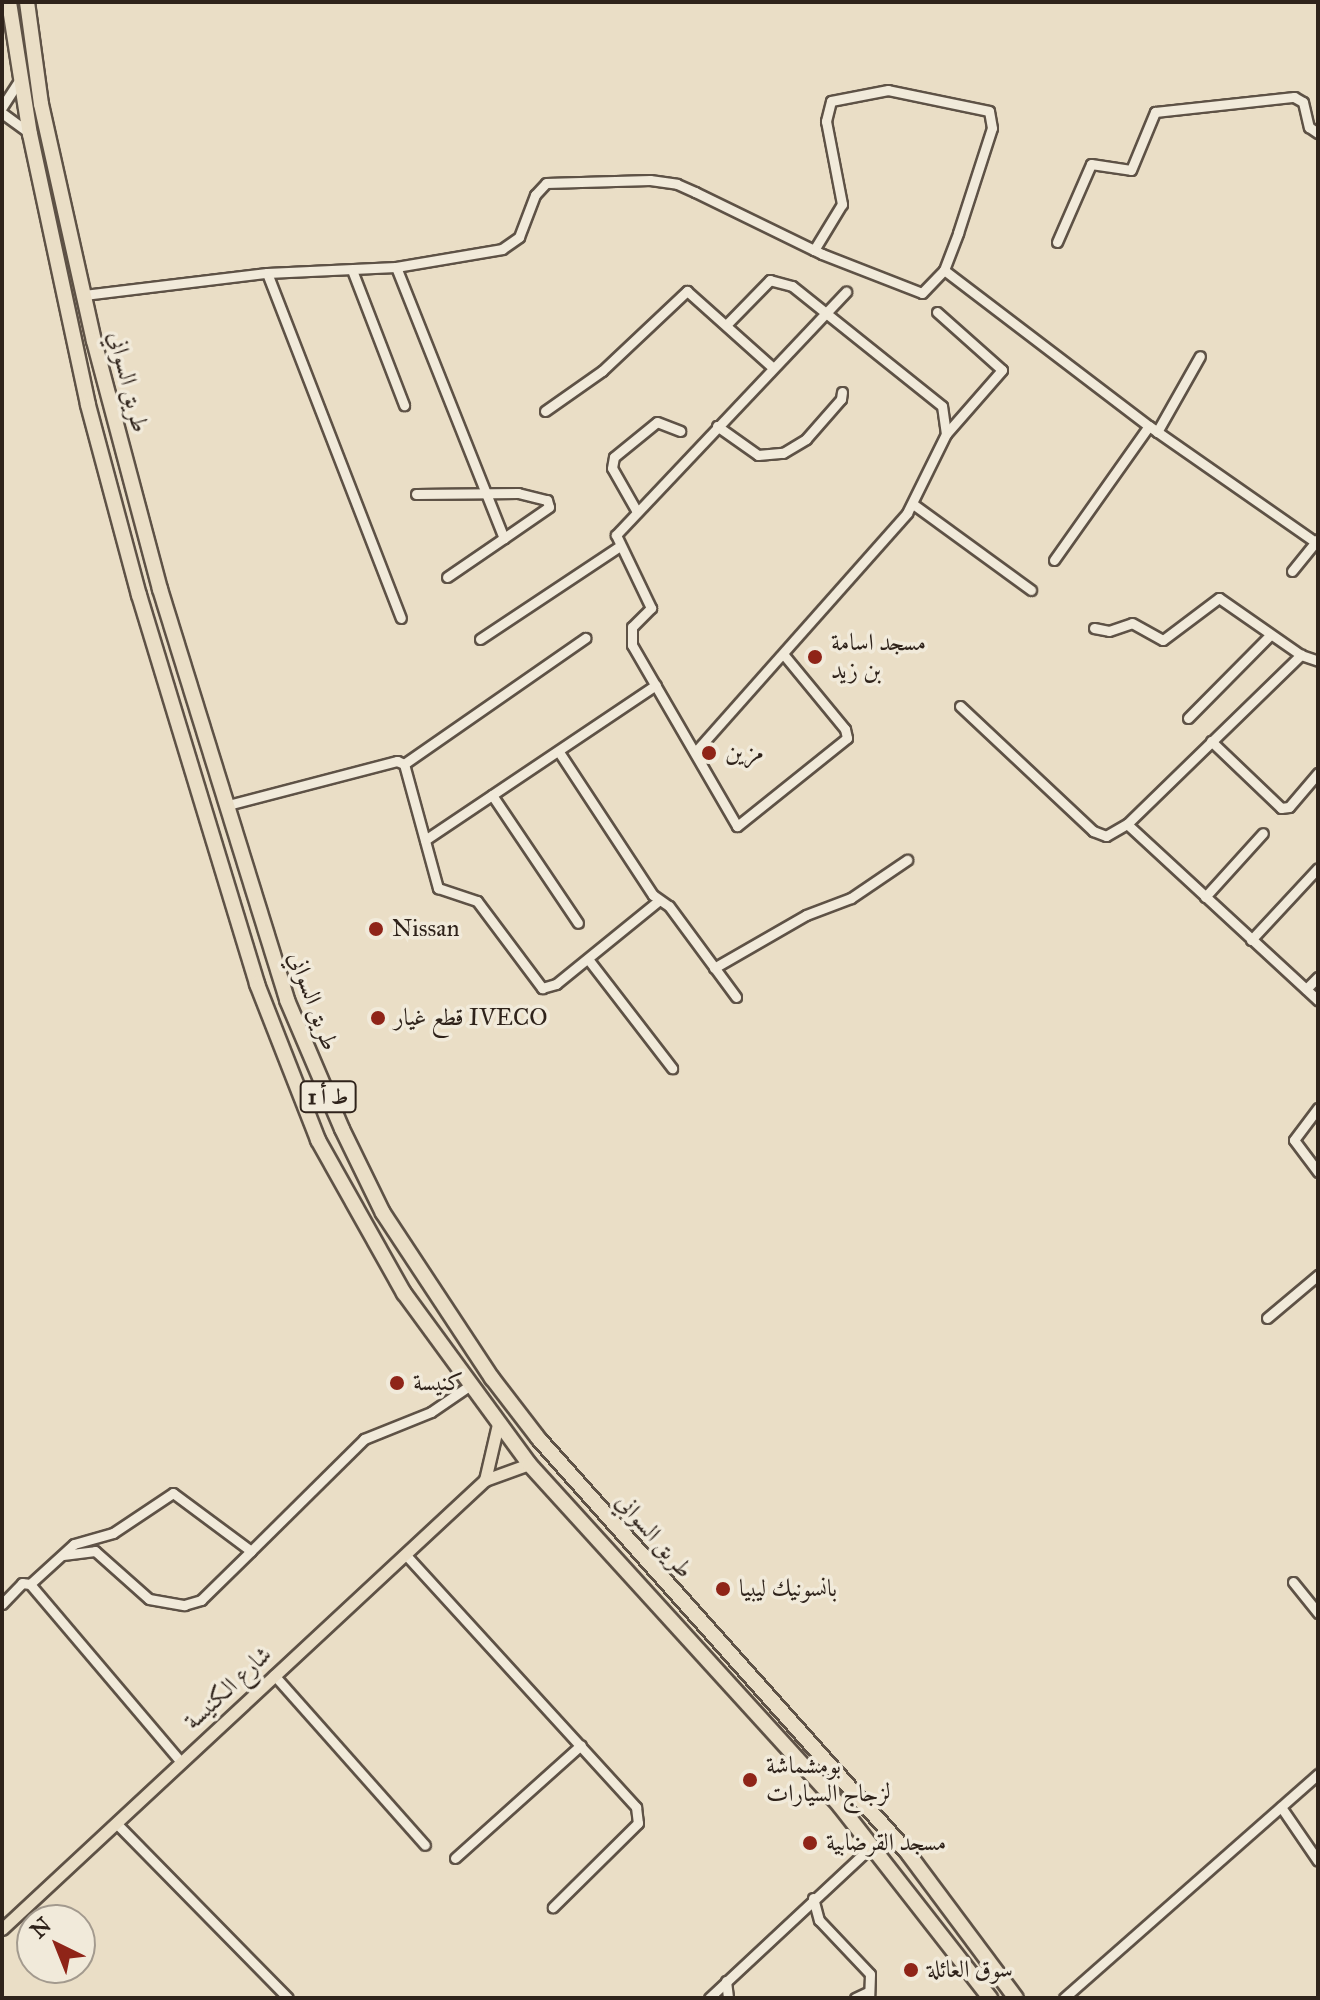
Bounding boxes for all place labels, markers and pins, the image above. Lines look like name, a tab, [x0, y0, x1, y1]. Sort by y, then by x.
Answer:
place label: مسجد اسامة بن زيد	[831, 629, 926, 685]
marker: مسجد اسامة بن زيد	[806, 648, 824, 666]
place label: مزين	[725, 739, 764, 767]
marker: مزين	[700, 744, 718, 762]
place label: Nissan	[392, 915, 459, 943]
marker: Nissan	[367, 920, 385, 938]
place label: قطع غيار IVECO	[394, 1004, 548, 1032]
marker: قطع غيار IVECO	[369, 1009, 387, 1027]
place label: كنيسة	[413, 1369, 463, 1397]
marker: كنيسة	[388, 1374, 406, 1392]
place label: بانسونيك ليبيا	[739, 1575, 837, 1603]
marker: بانسونيك ليبيا	[714, 1580, 732, 1598]
place label: بومشماشة لزجاج السيارات	[766, 1752, 891, 1808]
marker: بومشماشة لزجاج السيارات	[741, 1771, 759, 1789]
place label: مسجد القرضابية	[826, 1829, 946, 1857]
marker: مسجد القرضابية	[801, 1834, 819, 1852]
place label: سوق العائلة	[927, 1956, 1013, 1984]
marker: سوق العائلة	[902, 1961, 920, 1979]

